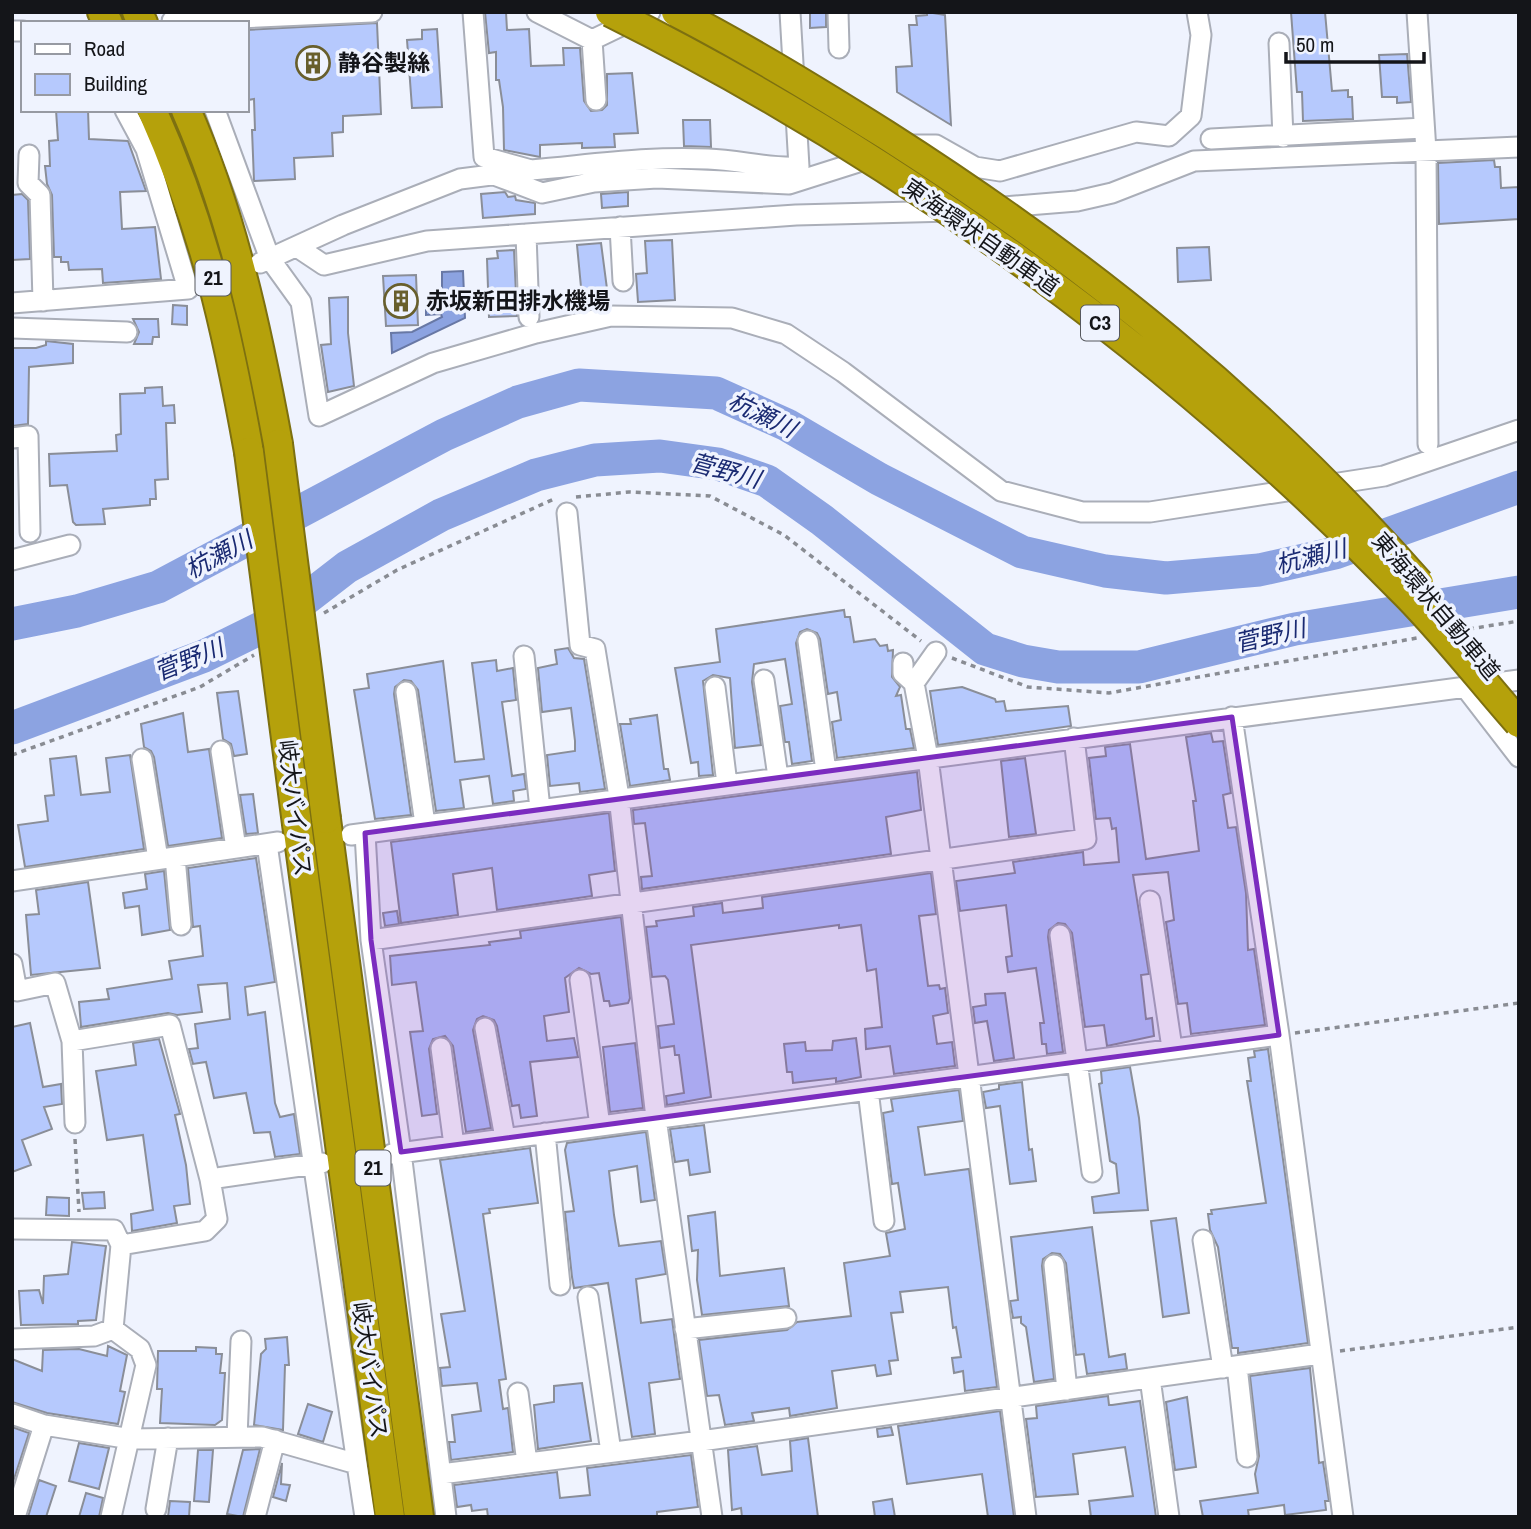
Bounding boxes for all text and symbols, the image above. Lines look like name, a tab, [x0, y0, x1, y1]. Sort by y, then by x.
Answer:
legend	[21, 21, 248, 112]
scale bar	[1286, 21, 1424, 65]
text: 50 m	[1296, 30, 1334, 59]
text: Road	[84, 34, 125, 63]
building icon: 静谷製絲	[294, 44, 332, 82]
place label: 静谷製絲	[338, 47, 430, 78]
text: Building	[84, 69, 148, 98]
street label: 東海環状自動車道	[897, 171, 1066, 302]
road number: 21	[196, 260, 230, 296]
building icon: 赤坂新田排水機場	[382, 282, 420, 320]
place label: 赤坂新田排水機場	[426, 285, 610, 316]
road number: C3	[1081, 306, 1119, 340]
water label: 杭瀬川	[723, 384, 805, 446]
water label: 菅野川	[686, 445, 767, 496]
water label: 杭瀬川	[179, 522, 260, 585]
street label: 東海環状自動車道	[1365, 525, 1507, 686]
water label: 杭瀬川	[1272, 531, 1352, 580]
water label: 菅野川	[1231, 611, 1311, 659]
water label: 菅野川	[149, 630, 231, 687]
street label: 岐大バイパス	[272, 738, 319, 878]
road number: 21	[356, 1150, 390, 1186]
street label: 岐大バイパス	[346, 1300, 395, 1440]

